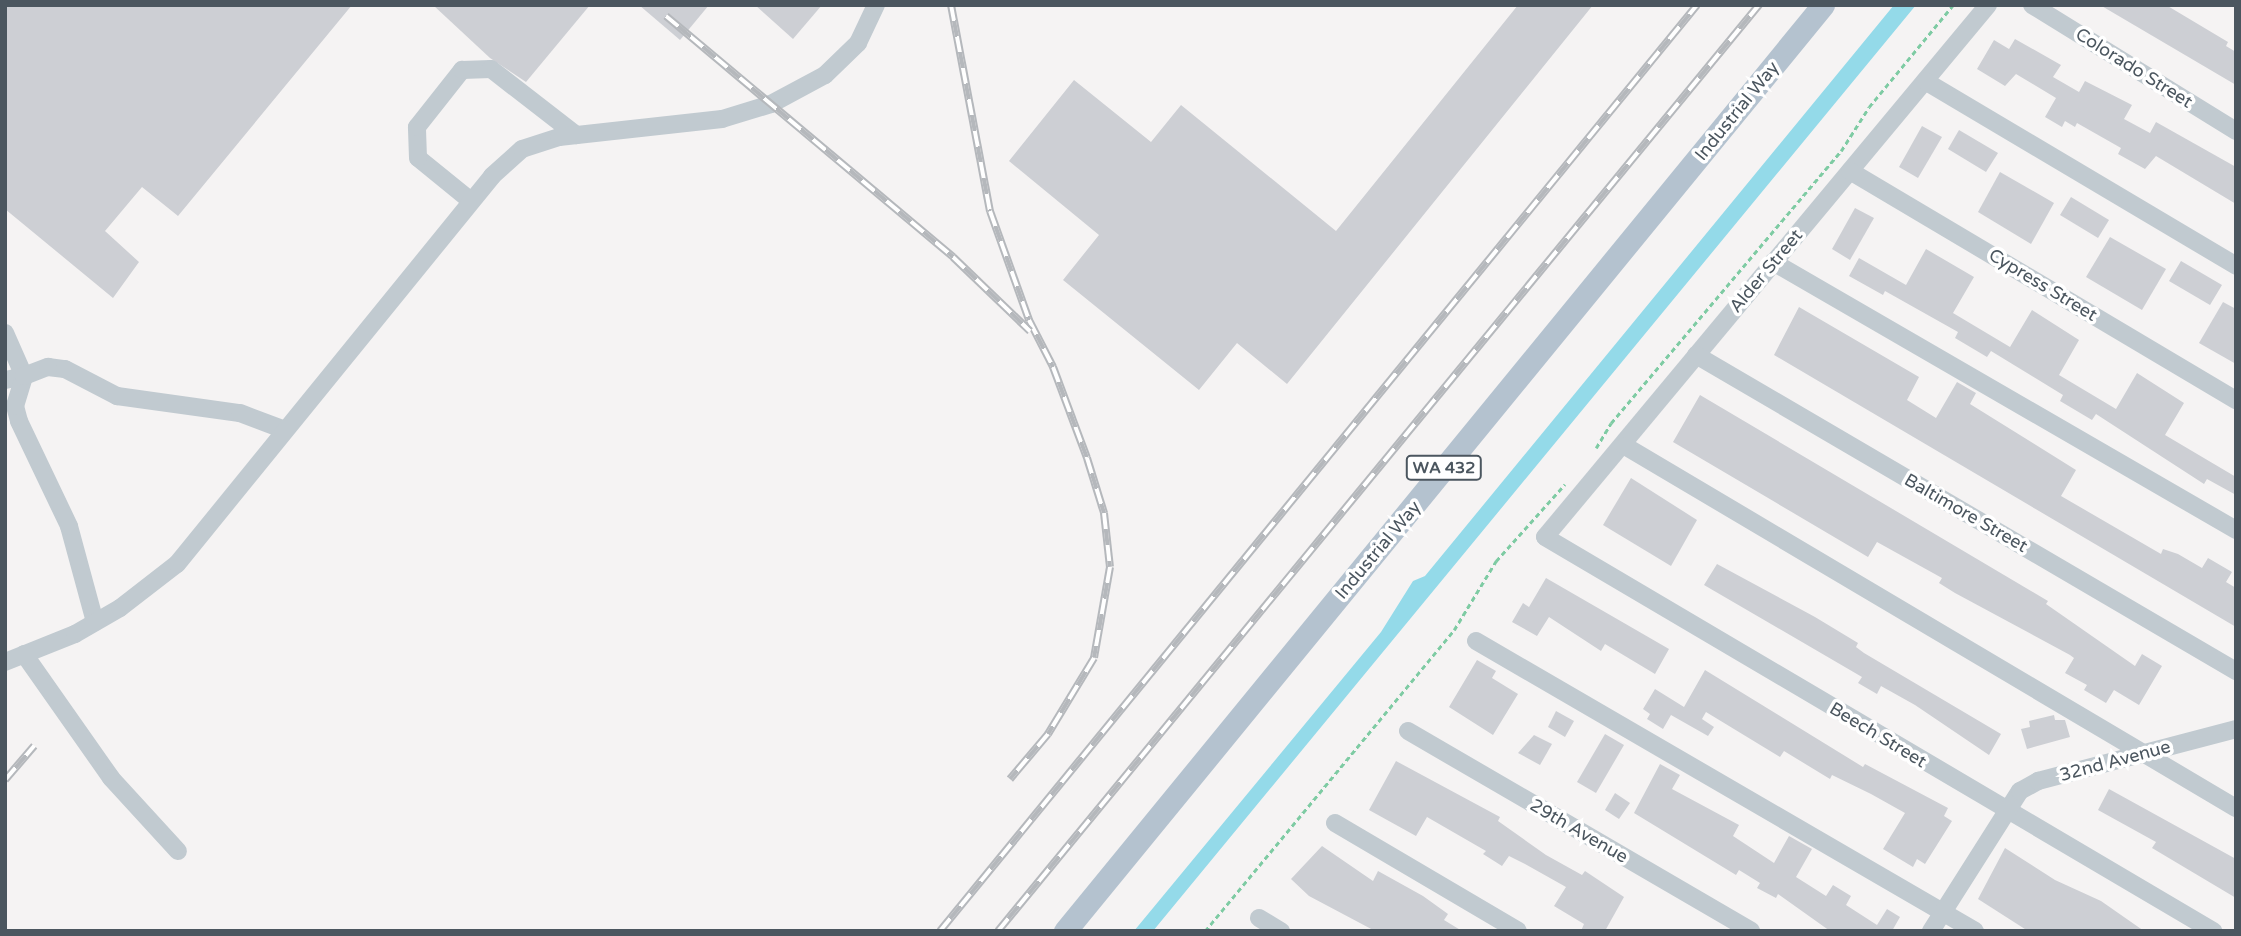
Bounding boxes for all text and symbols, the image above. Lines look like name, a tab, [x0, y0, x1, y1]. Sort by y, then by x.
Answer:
street label: Colorado Street	[2071, 23, 2197, 113]
street label: Industrial Way	[1690, 57, 1784, 165]
street label: Alder Street	[1725, 225, 1807, 317]
street label: Cypress Street	[1985, 244, 2101, 326]
road number: WA 432	[1406, 456, 1482, 481]
street label: Baltimore Street	[1900, 469, 2032, 557]
street label: Industrial Way	[1331, 497, 1425, 603]
street label: Beech Street	[1826, 698, 1930, 772]
street label: 32nd Avenue	[2057, 736, 2173, 786]
street label: 29th Avenue	[1526, 794, 1632, 868]

